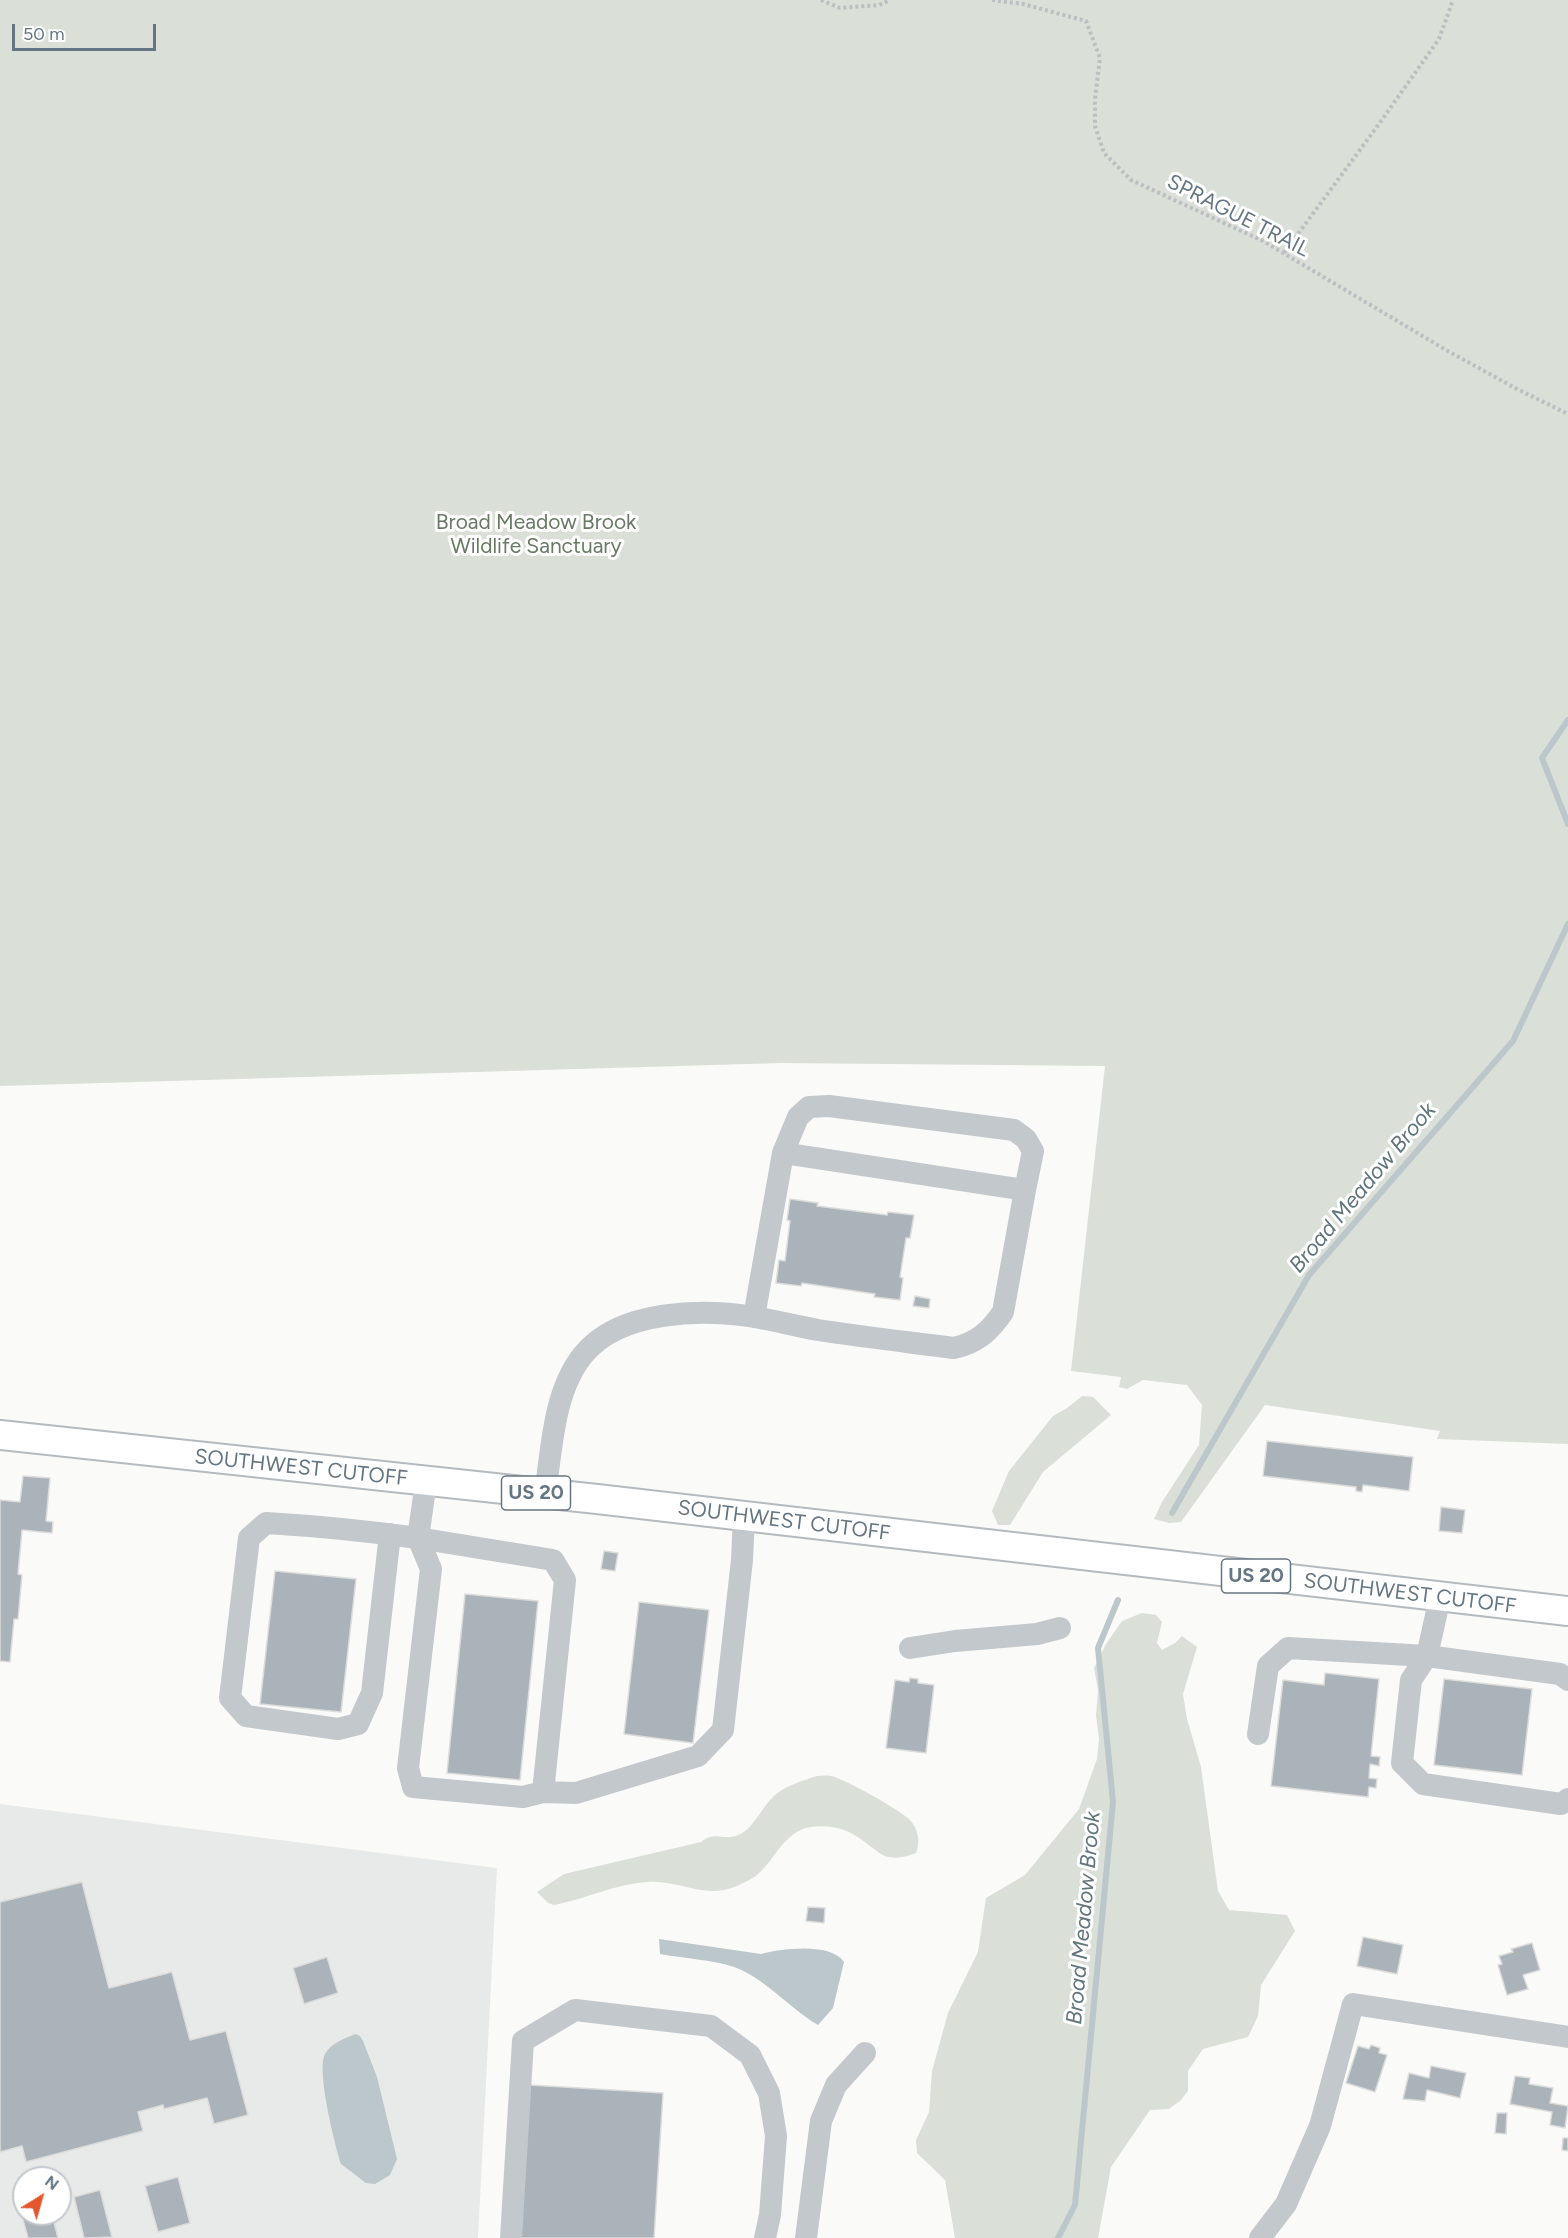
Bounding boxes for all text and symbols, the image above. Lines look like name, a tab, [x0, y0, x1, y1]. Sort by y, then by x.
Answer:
scale bar	[15, 12, 159, 50]
text: 50 m	[23, 23, 65, 45]
street label: SPRAGUE TRAIL	[1163, 169, 1313, 263]
park label: Broad Meadow Brook Wildlife Sanctuary	[436, 510, 636, 560]
water label: Broad Meadow Brook	[1284, 1098, 1442, 1278]
street label: SOUTHWEST CUTOFF	[193, 1444, 409, 1492]
road number: US 20	[502, 1476, 570, 1510]
street label: SOUTHWEST CUTOFF	[676, 1495, 892, 1547]
road number: US 20	[1222, 1559, 1290, 1593]
street label: SOUTHWEST CUTOFF	[1302, 1568, 1518, 1620]
water label: Broad Meadow Brook	[1062, 1810, 1106, 2026]
north arrow	[12, 2166, 72, 2226]
text: N	[41, 2172, 63, 2194]

